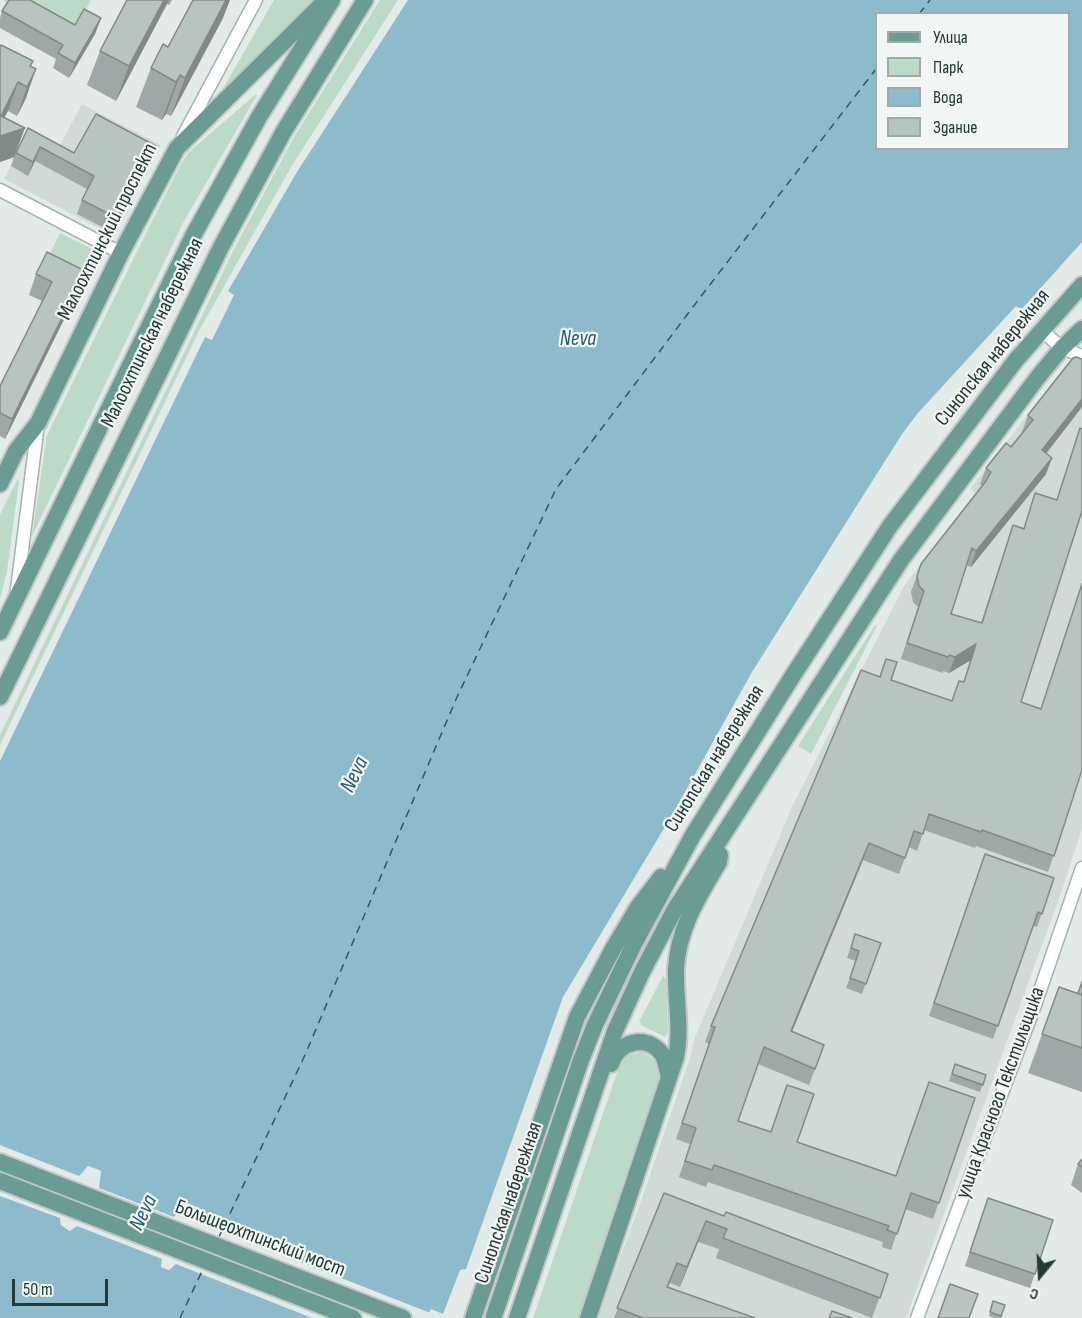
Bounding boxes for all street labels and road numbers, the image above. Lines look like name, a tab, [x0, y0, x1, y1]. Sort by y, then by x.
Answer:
street label: Малоохтинский проспект	[53, 139, 163, 325]
street label: Малоохтинская набережная	[96, 234, 210, 432]
street label: Синопская набережная	[930, 284, 1056, 432]
street label: Синопская набережная	[660, 681, 770, 837]
street label: улица Красного Текстильщика	[951, 984, 1051, 1202]
street label: Синопская набережная	[470, 1119, 548, 1287]
street label: Большеохтинский мост	[171, 1195, 349, 1283]

